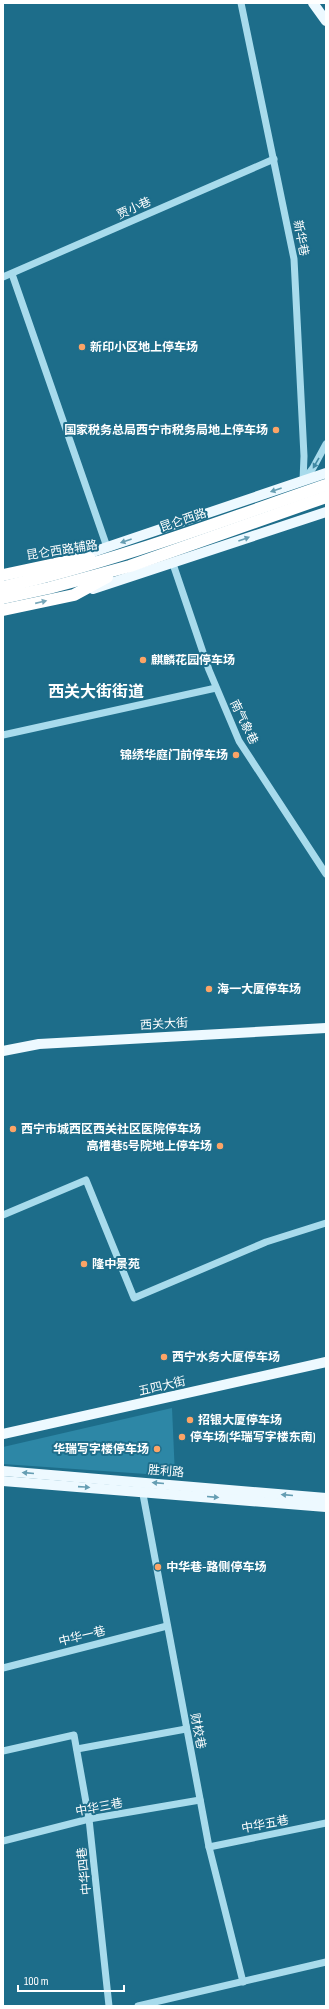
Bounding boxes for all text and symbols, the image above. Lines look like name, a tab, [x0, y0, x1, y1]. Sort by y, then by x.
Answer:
street label: 贾小巷	[115, 194, 154, 223]
street label: 新华巷	[290, 219, 311, 257]
place label: 新印小区地上停车场	[90, 340, 198, 355]
marker: 新印小区地上停车场	[77, 342, 87, 352]
place label: 国家税务总局西宁市税务局地上停车场	[64, 423, 268, 438]
marker: 国家税务总局西宁市税务局地上停车场	[271, 425, 281, 435]
one-way arrow	[312, 457, 319, 469]
one-way arrow	[269, 487, 281, 493]
street label: 昆仑西路	[158, 506, 208, 535]
one-way arrow	[238, 536, 250, 542]
street label: 昆仑西路辅路	[25, 537, 99, 564]
one-way arrow	[120, 538, 132, 544]
one-way arrow	[35, 598, 47, 604]
place label: 麒麟花园停车场	[151, 653, 235, 668]
marker: 麒麟花园停车场	[138, 655, 148, 665]
district label: 西关大街街道	[48, 683, 144, 702]
street label: 南气象巷	[226, 697, 261, 747]
place label: 锦绣华庭门前停车场	[120, 748, 228, 763]
marker: 锦绣华庭门前停车场	[231, 750, 241, 760]
place label: 海一大厦停车场	[217, 982, 301, 997]
marker: 海一大厦停车场	[204, 984, 214, 994]
street label: 西关大街	[140, 1016, 188, 1033]
place label: 西宁市城西区西关社区医院停车场	[21, 1122, 201, 1137]
marker: 西宁市城西区西关社区医院停车场	[8, 1124, 18, 1134]
place label: 高槽巷5号院地上停车场	[87, 1139, 212, 1154]
marker: 高槽巷5号院地上停车场	[215, 1141, 225, 1151]
place label: 隆中景苑	[92, 1257, 140, 1272]
marker: 隆中景苑	[79, 1259, 89, 1269]
place label: 西宁水务大厦停车场	[172, 1350, 280, 1365]
marker: 西宁水务大厦停车场	[159, 1352, 169, 1362]
street label: 五四大街	[137, 1374, 187, 1399]
place label: 招银大厦停车场	[198, 1413, 282, 1428]
marker: 招银大厦停车场	[185, 1415, 195, 1425]
place label: 停车场(华瑞写字楼东南)	[190, 1430, 316, 1445]
marker: 停车场(华瑞写字楼东南)	[177, 1432, 187, 1442]
place label: 华瑞写字楼停车场	[53, 1442, 149, 1457]
marker: 华瑞写字楼停车场	[152, 1444, 162, 1454]
street label: 胜利路	[147, 1462, 185, 1481]
one-way arrow	[22, 1469, 34, 1476]
one-way arrow	[152, 1480, 164, 1487]
one-way arrow	[78, 1484, 90, 1491]
one-way arrow	[281, 1491, 293, 1498]
one-way arrow	[207, 1494, 219, 1501]
place label: 中华巷-路侧停车场	[166, 1560, 267, 1575]
marker: 中华巷-路侧停车场	[153, 1562, 163, 1572]
street label: 中华一巷	[57, 1623, 107, 1650]
street label: 财校巷	[187, 1712, 208, 1750]
street label: 中华三巷	[74, 1796, 124, 1819]
street label: 中华五巷	[240, 1813, 290, 1836]
street label: 中华四巷	[75, 1846, 94, 1896]
scale bar	[18, 1967, 124, 1993]
text: 100 m	[24, 1974, 49, 1989]

